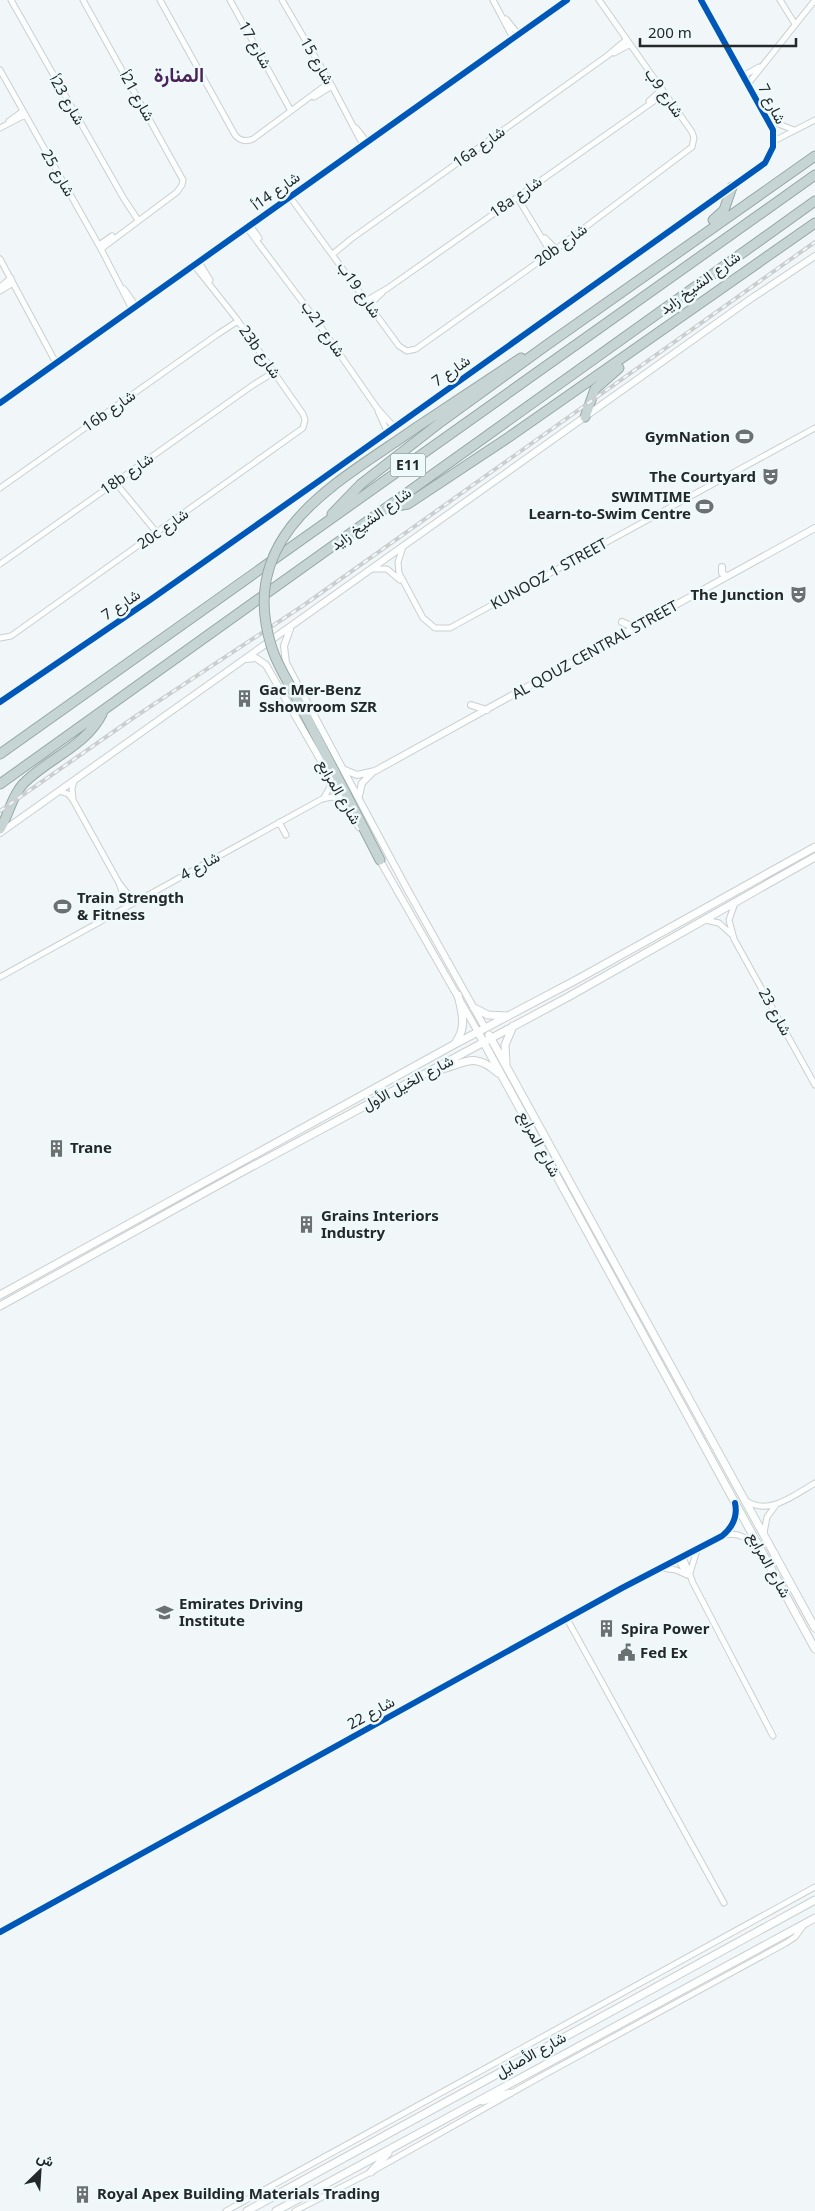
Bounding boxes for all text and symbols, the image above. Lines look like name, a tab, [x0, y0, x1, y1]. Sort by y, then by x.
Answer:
scale bar	[640, 15, 796, 47]
street label: شارع 17	[233, 17, 277, 73]
text: 200 m	[648, 22, 692, 42]
street label: شارع 15	[295, 33, 339, 89]
district label: المنارة	[154, 61, 204, 88]
street label: شارع 9ب	[639, 64, 689, 122]
street label: شارع 21أ	[114, 67, 160, 125]
street label: شارع 23أ	[44, 71, 90, 129]
street label: شارع 7	[753, 80, 792, 128]
street label: 16a شارع	[448, 121, 510, 173]
street label: شارع 25	[36, 145, 80, 201]
street label: شارع 14أ	[247, 166, 305, 216]
street label: 18a شارع	[485, 171, 547, 223]
street label: 20b شارع	[530, 218, 592, 272]
street label: شارع الشيخ زايد	[655, 246, 745, 320]
street label: شارع 19ب	[332, 257, 387, 323]
street label: شارع 21ب	[296, 296, 351, 362]
street label: 23b شارع	[234, 321, 286, 383]
street label: شارع 7	[427, 350, 475, 392]
street label: 16b شارع	[78, 385, 140, 437]
place label: GymNation	[645, 426, 730, 446]
sports icon: GymNation	[734, 427, 754, 447]
street label: 18b شارع	[96, 448, 158, 500]
road number: E11	[390, 454, 426, 476]
place label: The Courtyard	[649, 466, 756, 486]
theatre icon: The Courtyard	[760, 467, 780, 487]
street label: شارع الشيخ زايد	[326, 482, 416, 556]
place label: SWIMTIME Learn-to-Swim Centre	[528, 486, 691, 523]
sports icon: SWIMTIME Learn-to-Swim Centre	[695, 496, 715, 516]
street label: 20c شارع	[133, 503, 193, 555]
street label: KUNOOZ 1 STREET	[486, 532, 611, 614]
street label: شارع 7	[97, 584, 145, 626]
place label: The Junction	[690, 584, 784, 604]
theatre icon: The Junction	[788, 585, 808, 605]
street label: AL QOUZ CENTRAL STREET	[508, 595, 682, 703]
place label: Gac Mer-Benz Sshowroom SZR	[259, 679, 377, 716]
building icon: Gac Mer-Benz Sshowroom SZR	[235, 689, 255, 709]
street label: شارع المرابع	[311, 755, 367, 829]
street label: شارع 4	[176, 846, 224, 886]
place label: Train Strength & Fitness	[77, 887, 184, 924]
sports icon: Train Strength & Fitness	[53, 897, 73, 917]
street label: شارع 23	[753, 984, 797, 1040]
street label: شارع الخيل الأول	[359, 1050, 458, 1116]
street label: شارع المرابع	[512, 1107, 566, 1181]
place label: Trane	[70, 1137, 112, 1157]
building icon: Trane	[46, 1138, 66, 1158]
place label: Grains Interiors Industry	[321, 1205, 439, 1242]
building icon: Grains Interiors Industry	[297, 1215, 317, 1235]
street label: شارع المرابع	[742, 1528, 796, 1602]
place label: Emirates Driving Institute	[179, 1593, 303, 1630]
school or university icon: Emirates Driving Institute	[155, 1603, 175, 1623]
place label: Spira Power	[621, 1618, 710, 1638]
building icon: Spira Power	[597, 1619, 617, 1639]
place label: Fed Ex	[640, 1642, 688, 1662]
public building icon: Fed Ex	[616, 1643, 636, 1663]
street label: شارع 22	[343, 1691, 399, 1735]
street label: شارع الأصايل	[492, 2026, 570, 2083]
north arrow	[15, 2146, 65, 2196]
text: ش	[34, 2147, 58, 2171]
place label: Royal Apex Building Materials Trading	[97, 2183, 380, 2203]
building icon: Royal Apex Building Materials Trading	[73, 2184, 93, 2204]

